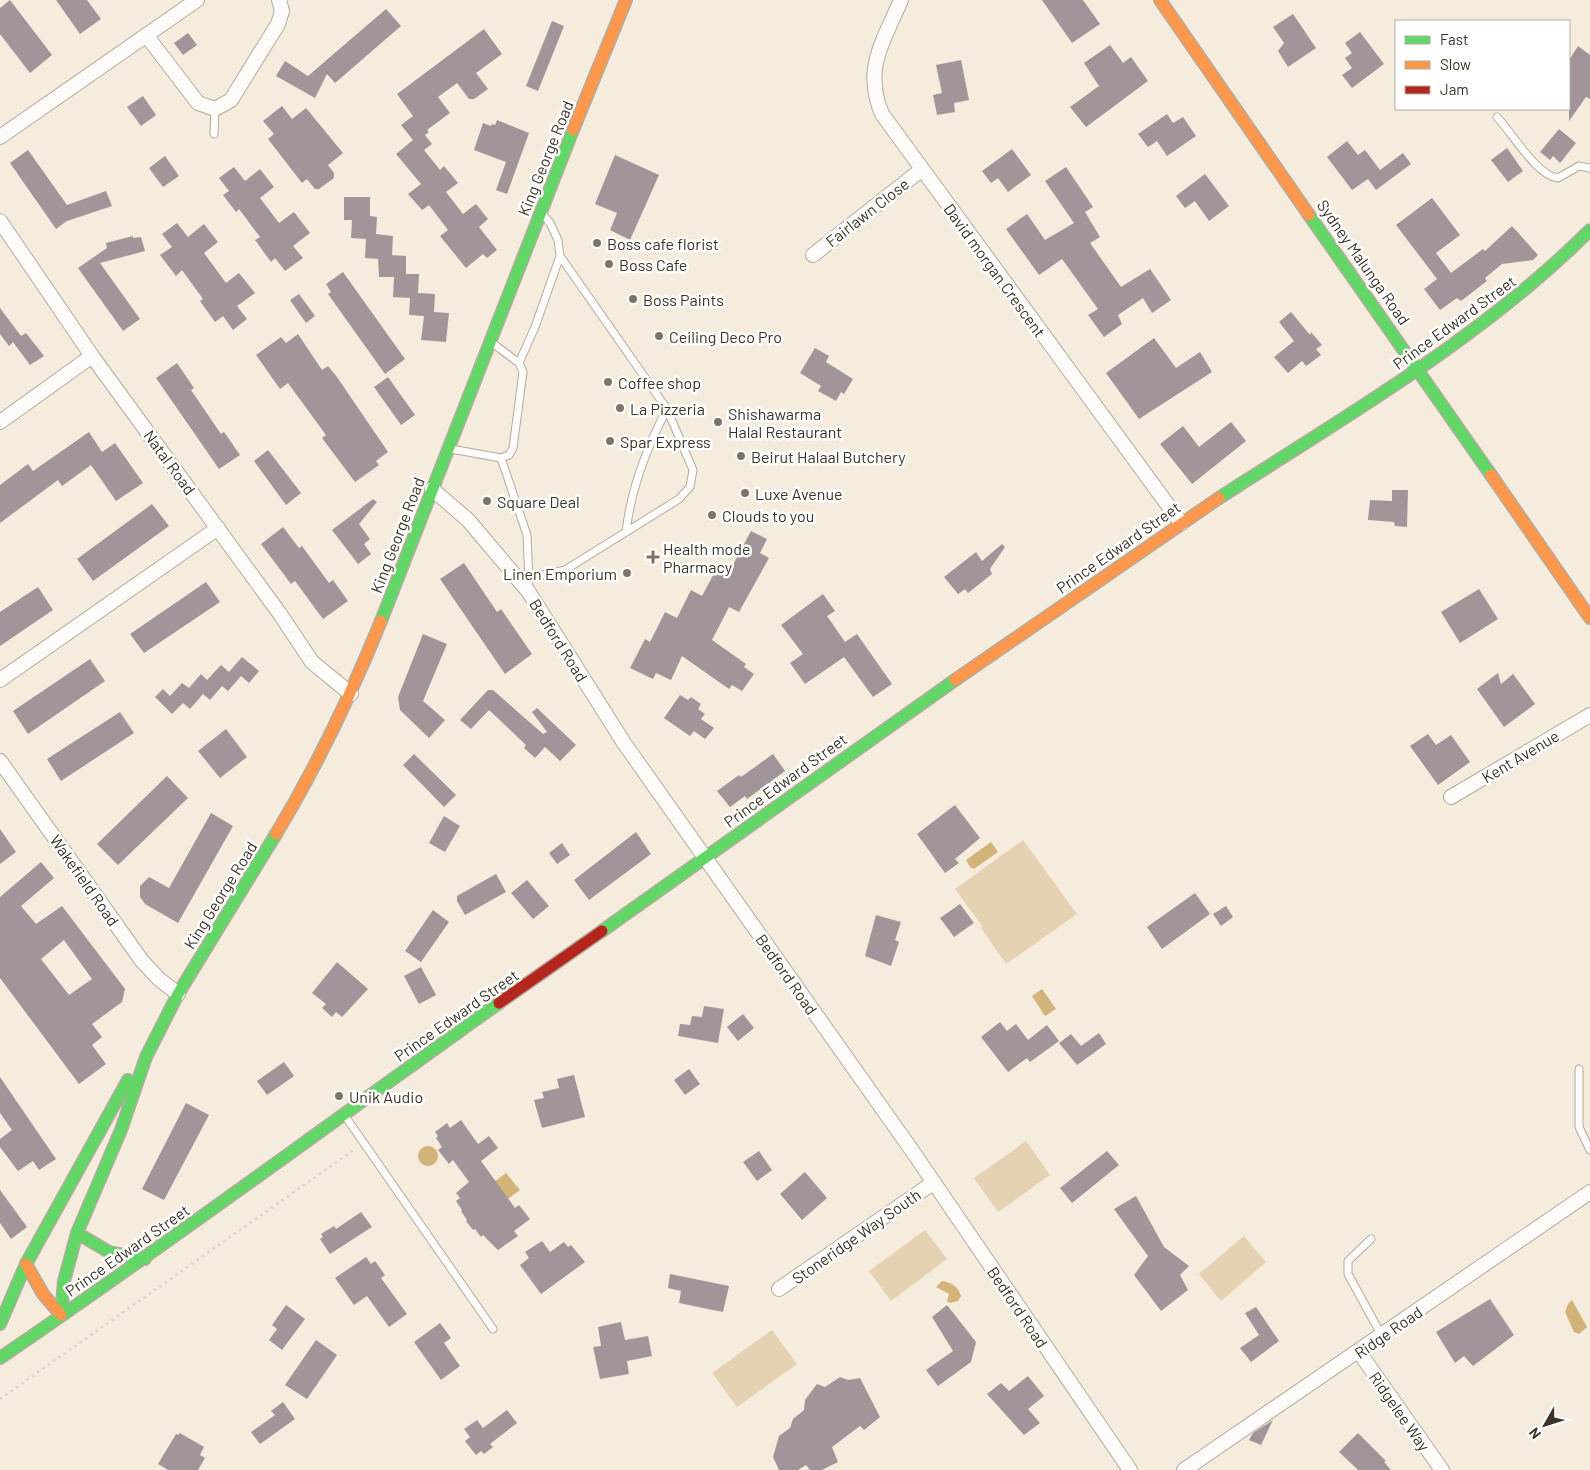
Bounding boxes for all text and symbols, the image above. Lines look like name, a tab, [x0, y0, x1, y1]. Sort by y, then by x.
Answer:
legend	[1395, 20, 1570, 110]
text: Fast	[1440, 30, 1468, 48]
text: Slow	[1440, 55, 1471, 73]
text: Jam	[1440, 80, 1469, 98]
street label: King George Road	[513, 98, 577, 218]
street label: Fairlawn Close	[822, 174, 912, 250]
street label: Sydney Malunga Road	[1314, 196, 1414, 328]
street label: David morgan Crescent	[940, 200, 1050, 340]
place label: Boss cafe florist	[607, 234, 719, 253]
marker: Boss cafe florist	[591, 237, 603, 249]
place label: Boss Cafe	[619, 255, 687, 274]
marker: Boss Cafe	[603, 258, 615, 270]
street label: Prince Edward Street	[1389, 271, 1519, 373]
place label: Boss Paints	[643, 290, 724, 309]
marker: Boss Paints	[627, 293, 639, 305]
place label: Ceiling Deco Pro	[669, 327, 782, 346]
marker: Ceiling Deco Pro	[653, 330, 665, 342]
place label: Coffee shop	[618, 373, 701, 392]
marker: Coffee shop	[602, 376, 614, 388]
place label: La Pizzeria	[630, 399, 705, 418]
marker: La Pizzeria	[614, 402, 626, 414]
place label: Shishawarma Halal Restaurant	[728, 404, 842, 441]
marker: Shishawarma Halal Restaurant	[712, 416, 724, 428]
street label: Natal Road	[140, 426, 200, 498]
place label: Spar Express	[620, 432, 711, 451]
marker: Spar Express	[604, 435, 616, 447]
place label: Beirut Halaal Butchery	[751, 447, 906, 466]
marker: Beirut Halaal Butchery	[735, 450, 747, 462]
street label: King George Road	[366, 474, 428, 596]
place label: Luxe Avenue	[755, 484, 843, 503]
marker: Luxe Avenue	[739, 487, 751, 499]
place label: Square Deal	[497, 492, 580, 511]
marker: Square Deal	[481, 495, 493, 507]
street label: Prince Edward Street	[1052, 497, 1184, 597]
place label: Clouds to you	[722, 506, 814, 525]
marker: Clouds to you	[706, 509, 718, 521]
place label: Health mode Pharmacy	[663, 539, 751, 576]
marker: Health mode Pharmacy	[647, 551, 659, 563]
place label: Linen Emporium	[503, 564, 617, 583]
marker: Linen Emporium	[621, 567, 633, 579]
street label: Bedford Road	[526, 595, 592, 685]
street label: Kent Avenue	[1478, 726, 1562, 786]
street label: Prince Edward Street	[720, 729, 850, 831]
street label: Wakefield Road	[47, 831, 123, 929]
street label: King George Road	[179, 838, 261, 952]
street label: Bedford Road	[752, 930, 822, 1018]
street label: Prince Edward Street	[390, 965, 522, 1065]
place label: Unik Audio	[349, 1087, 423, 1106]
marker: Unik Audio	[333, 1090, 345, 1102]
street label: Stoneridge Way South	[788, 1184, 924, 1288]
street label: Prince Edward Street	[61, 1200, 193, 1300]
street label: Bedford Road	[984, 1263, 1052, 1351]
street label: Ridge Road	[1350, 1302, 1426, 1362]
street label: Ridgelee Way	[1366, 1368, 1435, 1455]
north arrow	[1520, 1400, 1570, 1450]
text: N	[1525, 1425, 1544, 1442]

